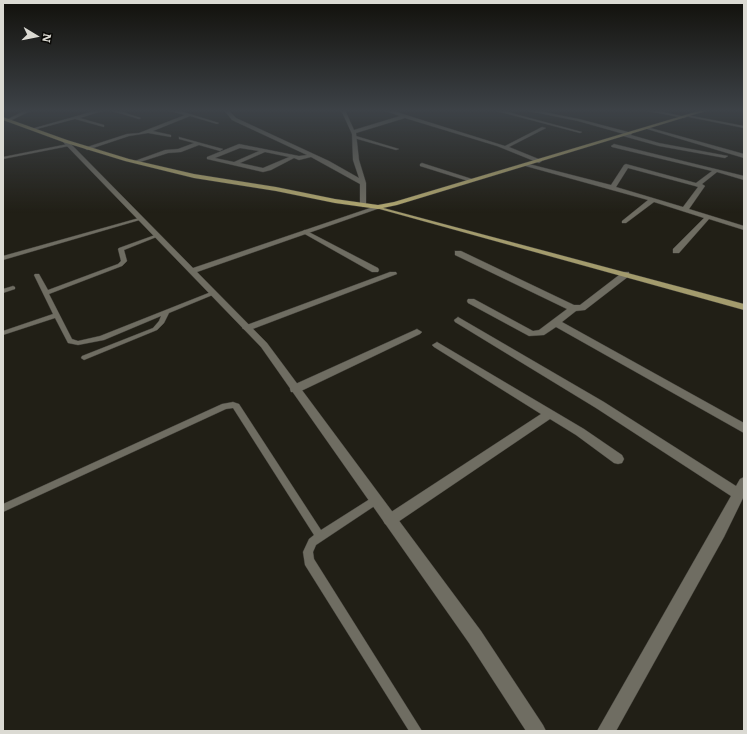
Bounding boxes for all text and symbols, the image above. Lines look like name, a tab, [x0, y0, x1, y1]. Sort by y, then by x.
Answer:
north arrow	[16, 16, 56, 56]
text: N	[39, 32, 56, 44]

